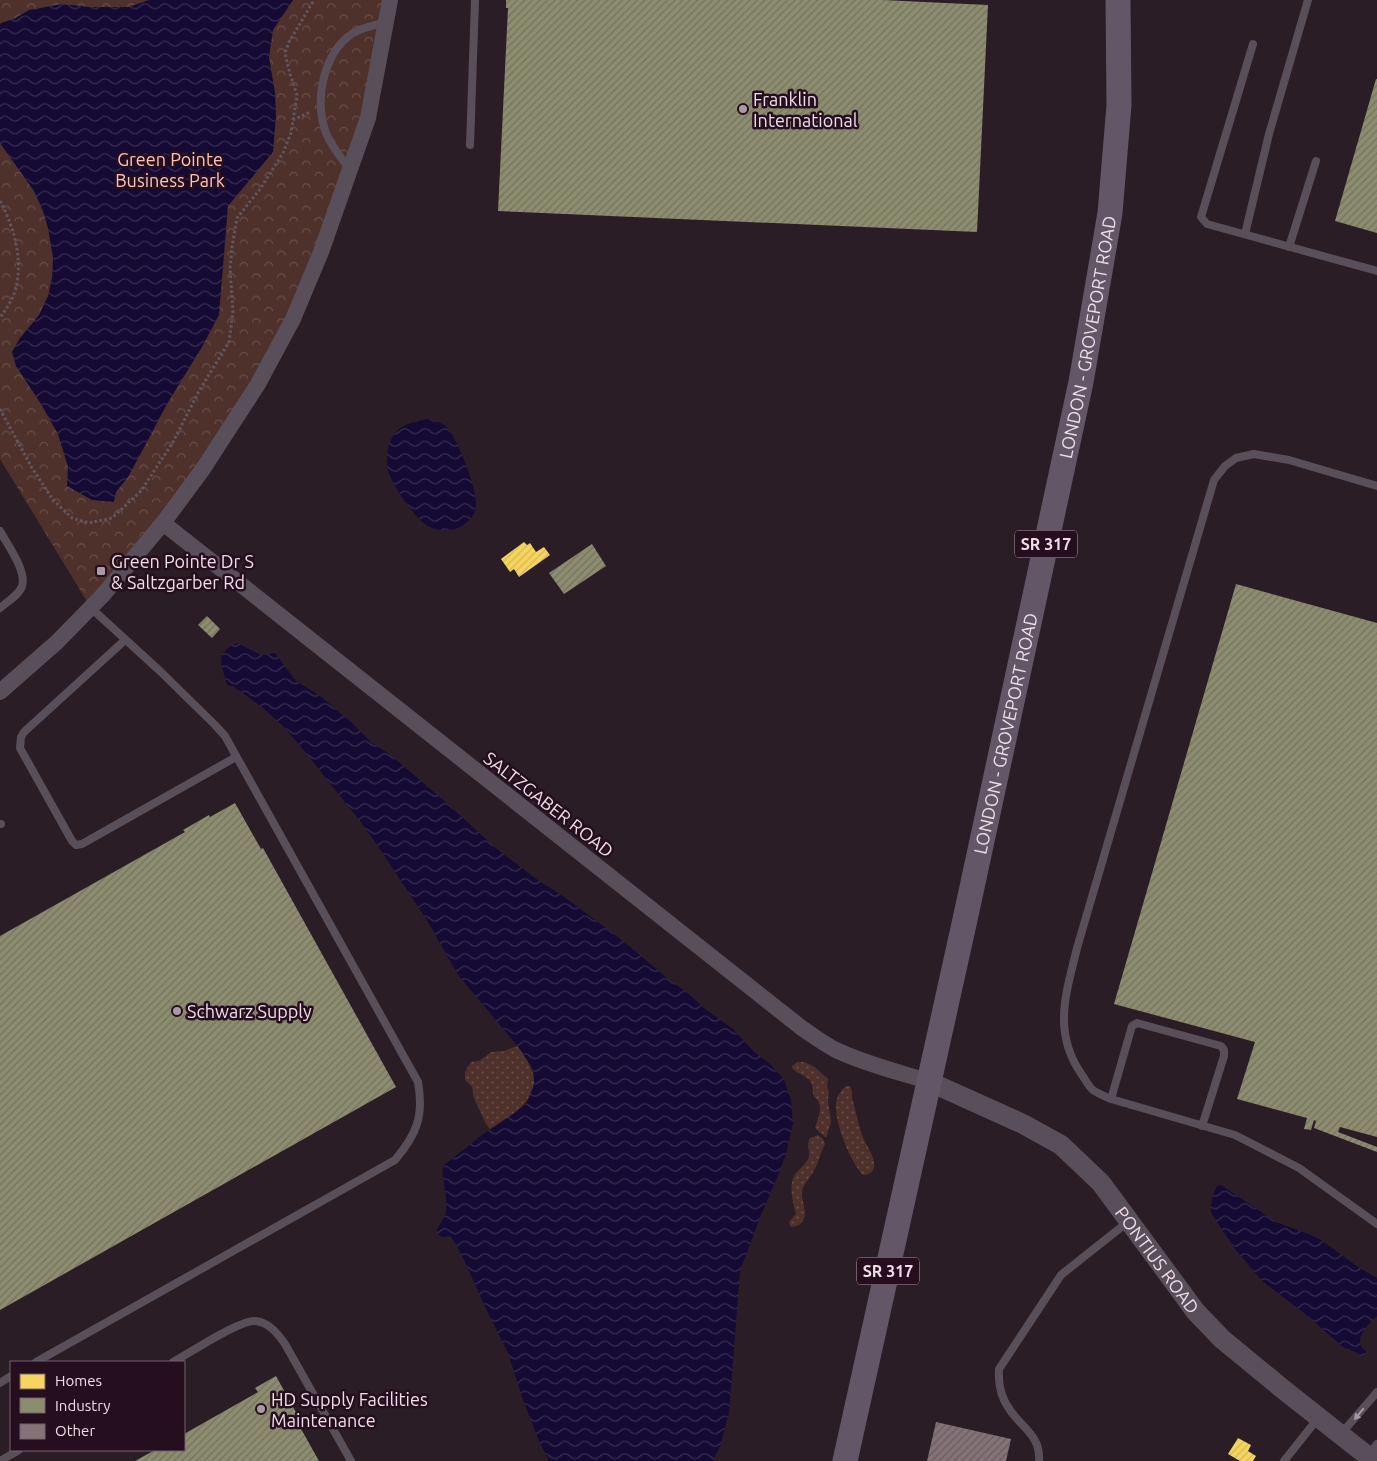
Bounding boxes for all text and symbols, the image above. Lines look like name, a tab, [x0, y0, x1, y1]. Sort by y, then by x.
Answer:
place label: Franklin International	[753, 89, 858, 130]
marker: Franklin International	[737, 103, 749, 115]
park label: Green Pointe Business Park	[115, 149, 225, 190]
street label: LONDON - GROVEPORT ROAD	[1055, 214, 1119, 460]
road number: SR 317	[1015, 530, 1077, 558]
place label: Green Pointe Dr S & Saltzgarber Rd	[111, 551, 254, 592]
marker: Green Pointe Dr S & Saltzgarber Rd	[95, 565, 107, 577]
street label: LONDON - GROVEPORT ROAD	[969, 611, 1041, 856]
street label: SALTZGABER ROAD	[481, 747, 617, 861]
place label: Schwarz Supply	[187, 1001, 312, 1021]
marker: Schwarz Supply	[171, 1005, 183, 1017]
street label: PONTIUS ROAD	[1112, 1203, 1203, 1317]
road number: SR 317	[857, 1258, 919, 1284]
legend	[10, 1361, 185, 1451]
text: Homes	[55, 1372, 102, 1389]
place label: HD Supply Facilities Maintenance	[271, 1389, 428, 1430]
text: Industry	[55, 1397, 110, 1414]
marker: HD Supply Facilities Maintenance	[255, 1403, 267, 1415]
one-way arrow	[1353, 1407, 1364, 1420]
text: Other	[55, 1422, 95, 1439]

